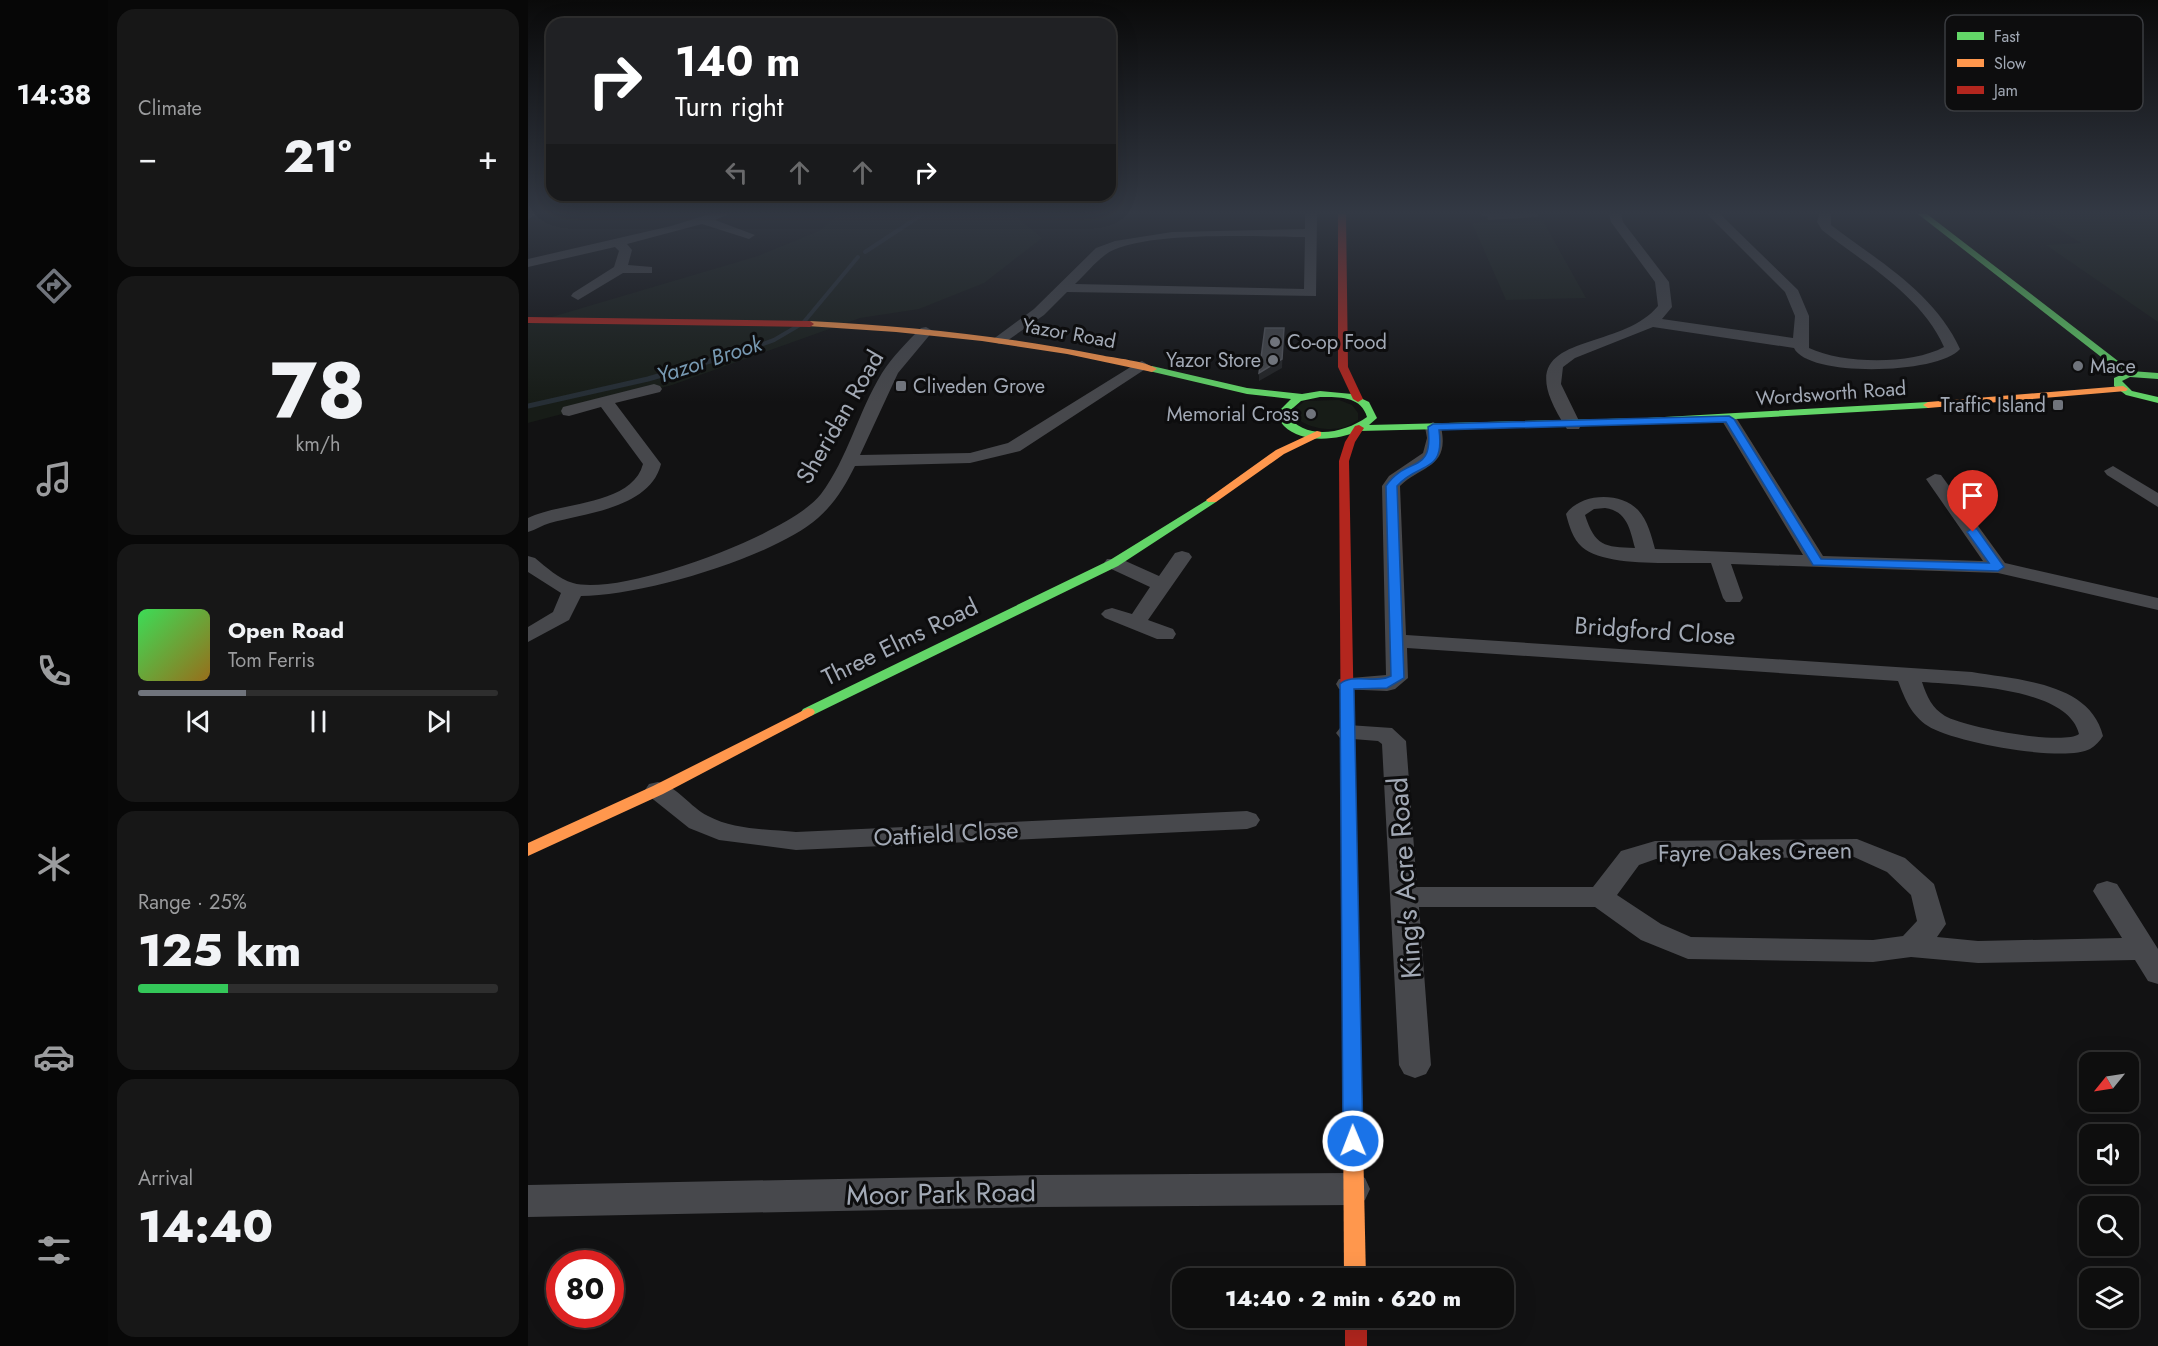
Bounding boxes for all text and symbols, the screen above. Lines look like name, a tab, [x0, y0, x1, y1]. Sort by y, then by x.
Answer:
legend	[1945, 15, 2143, 111]
text: Fast	[1994, 25, 2020, 48]
text: 140 m	[675, 31, 801, 92]
icon: right	[576, 42, 654, 120]
text: Slow	[1994, 52, 2026, 75]
text: 14:38	[17, 75, 91, 114]
text: Jam	[1992, 79, 2018, 102]
text: Turn right	[675, 87, 783, 126]
text: Climate	[138, 94, 202, 123]
text: 21°	[284, 124, 352, 189]
text: −	[138, 134, 157, 181]
text: +	[478, 134, 498, 181]
icon: left	[720, 156, 753, 189]
icon: ahead	[783, 156, 816, 189]
icon: ahead	[846, 156, 879, 189]
icon: right	[909, 156, 942, 189]
icon: directions	[33, 265, 75, 307]
street label: Yazor Road	[1020, 311, 1118, 356]
water label: Yazor Brook	[652, 327, 767, 391]
place label: Co-op Food	[1287, 328, 1387, 357]
text: 78	[270, 335, 366, 447]
marker: Co-op Food	[1268, 335, 1282, 349]
street label: Sheridan Road	[787, 343, 892, 490]
place label: Yazor Store	[1166, 346, 1261, 375]
place label: Mace	[2090, 352, 2136, 381]
marker: Yazor Store	[1266, 353, 1280, 367]
marker: Mace	[2071, 359, 2085, 373]
place label: Cliveden Grove	[913, 372, 1045, 401]
street label: Wordsworth Road	[1755, 374, 1907, 413]
marker: Cliveden Grove	[894, 379, 908, 393]
place label: Traffic Island	[1941, 391, 2046, 420]
marker: Traffic Island	[2051, 398, 2065, 412]
place label: Memorial Cross	[1166, 400, 1299, 429]
marker: Memorial Cross	[1304, 407, 1318, 421]
text: km/h	[295, 430, 341, 459]
icon: music	[33, 458, 75, 500]
pin	[1947, 470, 1998, 532]
icon: arrive	[1956, 479, 1989, 512]
street label: Three Elms Road	[816, 589, 984, 694]
street label: Bridgford Close	[1573, 607, 1737, 654]
text: Open Road	[228, 614, 344, 646]
text: Tom Ferris	[228, 646, 315, 675]
icon: phone	[33, 650, 75, 692]
icon: previous	[182, 705, 215, 738]
icon: pause	[302, 705, 335, 738]
icon: next	[422, 705, 455, 738]
street label: King's Acre Road	[1377, 776, 1432, 980]
street label: Oatfield Close	[873, 812, 1019, 855]
street label: Fayre Oakes Green	[1657, 832, 1853, 871]
icon: climate	[33, 843, 75, 885]
text: Range · 25%	[138, 888, 247, 917]
text: 125 km	[138, 918, 301, 983]
icon: car	[33, 1036, 75, 1078]
north arrow	[2079, 1052, 2139, 1112]
map controls	[2079, 1052, 2139, 1328]
position arrow	[1321, 1109, 1385, 1173]
button: sound	[2079, 1124, 2139, 1184]
text: Arrival	[138, 1164, 193, 1193]
street label: Moor Park Road	[846, 1171, 1036, 1216]
text: 14:40	[138, 1194, 273, 1259]
button: search	[2079, 1196, 2139, 1256]
icon: filters	[33, 1229, 75, 1271]
speed limit sign: 80	[546, 1250, 624, 1328]
button: layers	[2079, 1268, 2139, 1328]
text: 14:40 · 2 min · 620 m	[1225, 1282, 1461, 1314]

